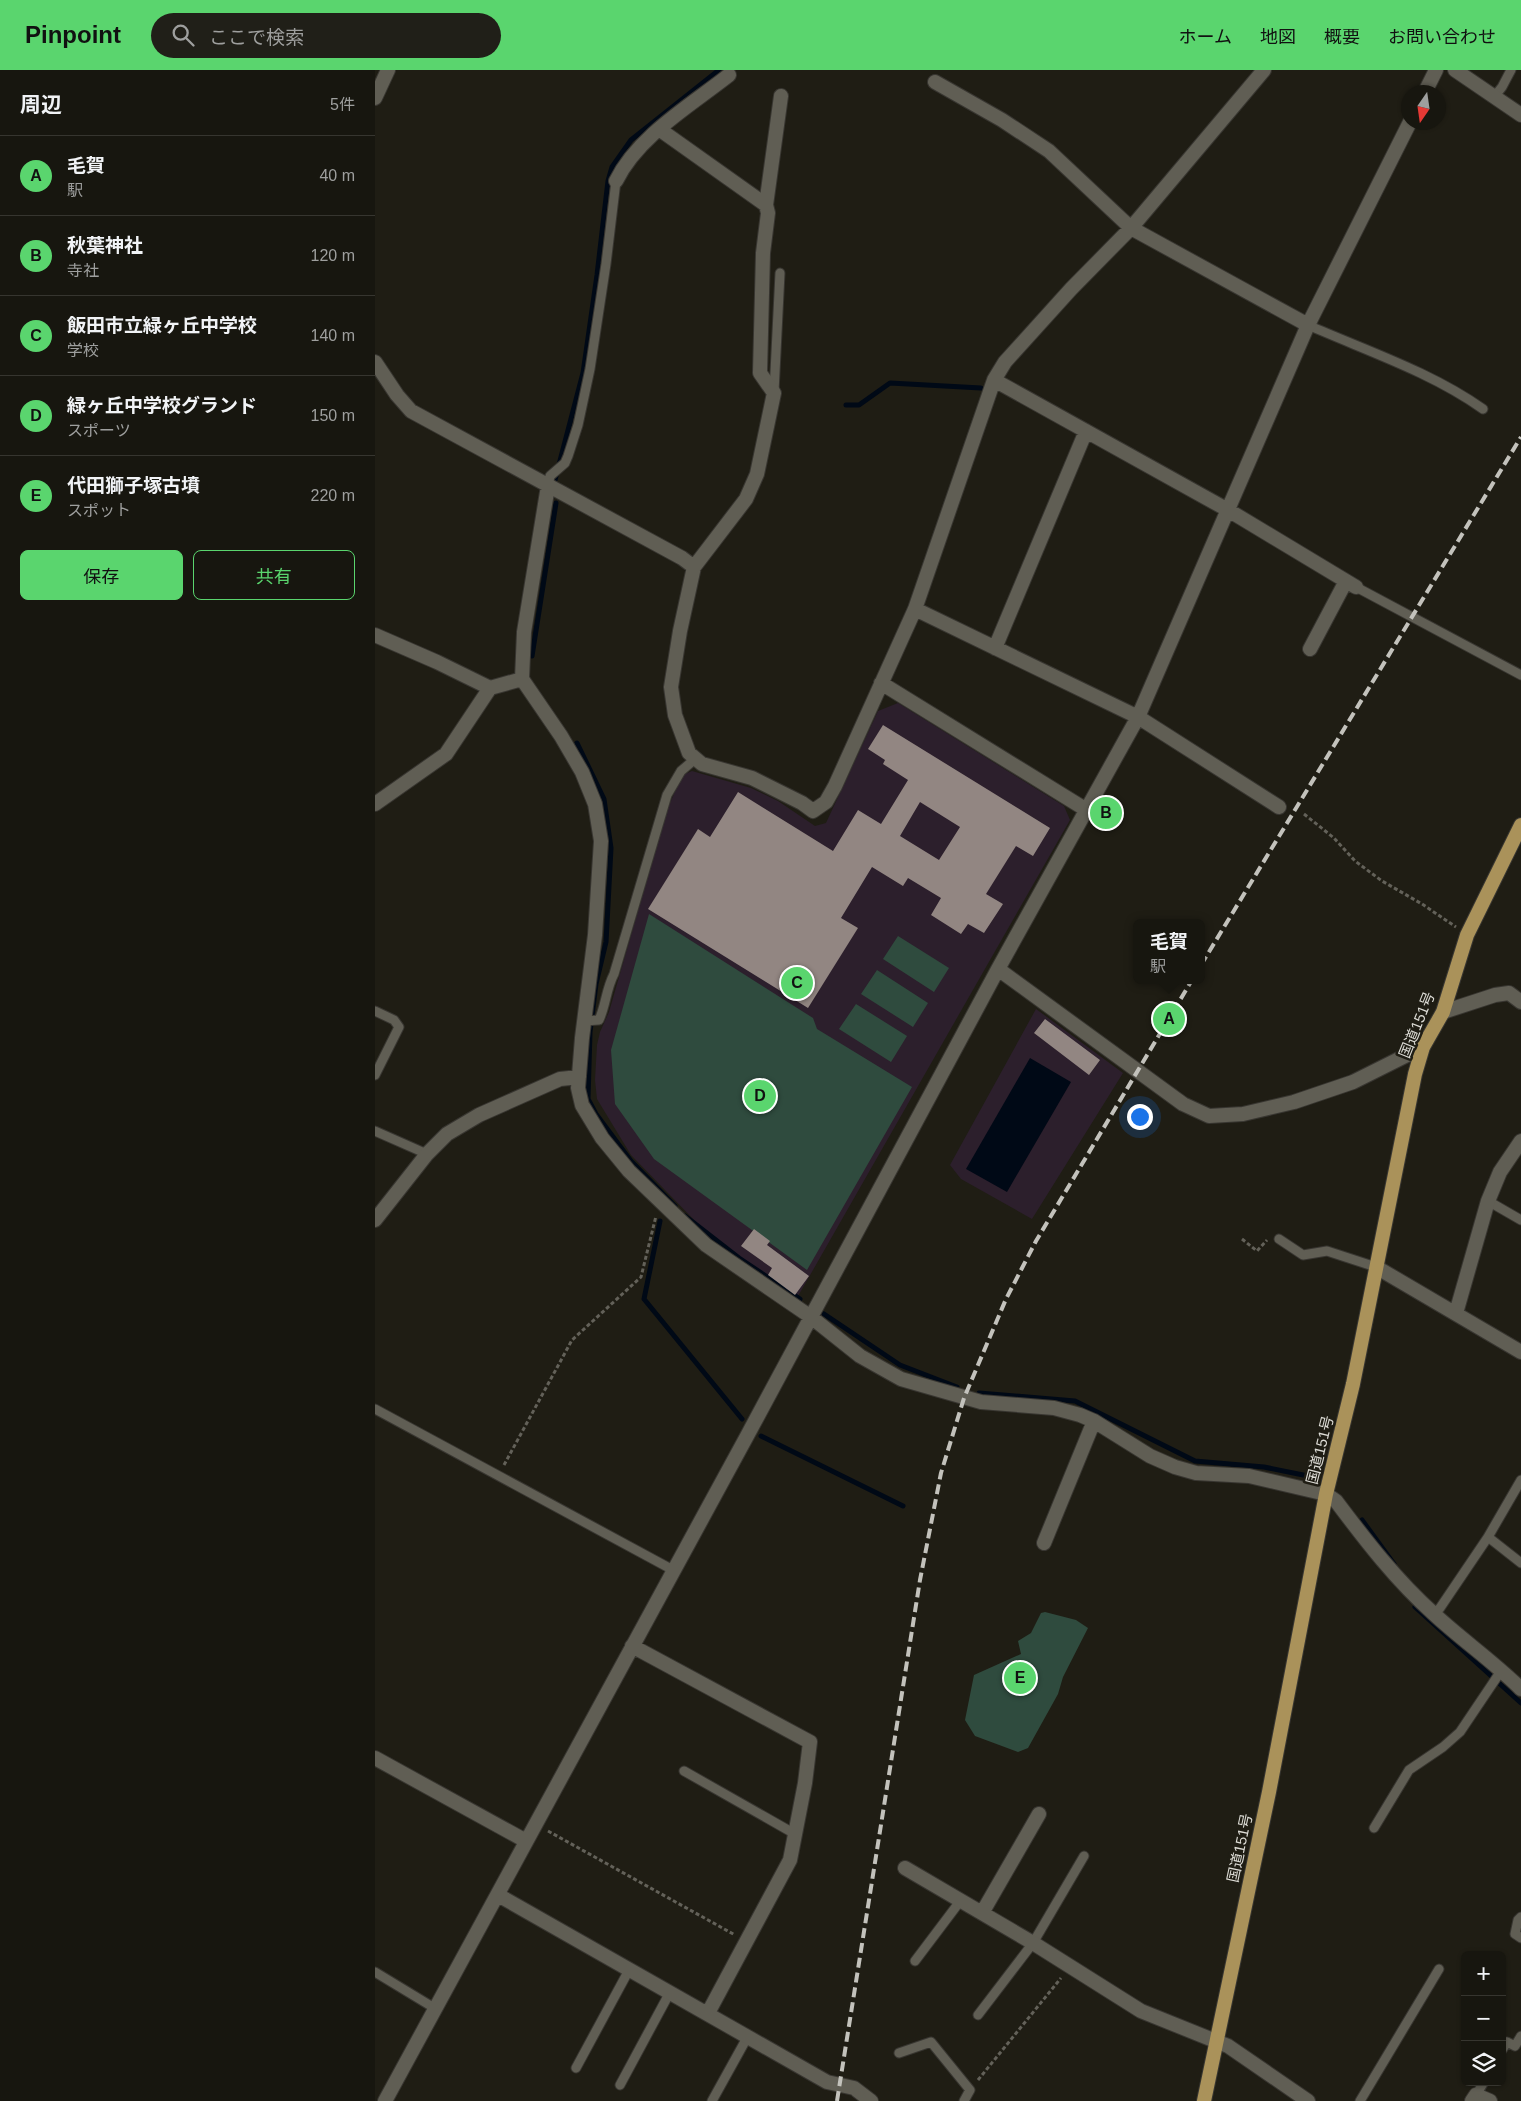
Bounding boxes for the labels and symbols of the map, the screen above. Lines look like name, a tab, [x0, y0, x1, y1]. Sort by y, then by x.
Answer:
north arrow	[1401, 85, 1446, 130]
pin: B	[1090, 794, 1122, 832]
pin: C	[781, 964, 813, 1002]
street label: 国道151号	[1396, 989, 1438, 1060]
pin: A	[1153, 1000, 1185, 1038]
pin: D	[744, 1077, 776, 1115]
your location	[1127, 1104, 1153, 1130]
street label: 国道151号	[1303, 1414, 1336, 1486]
pin: E	[1004, 1659, 1036, 1697]
street label: 国道151号	[1224, 1812, 1255, 1884]

